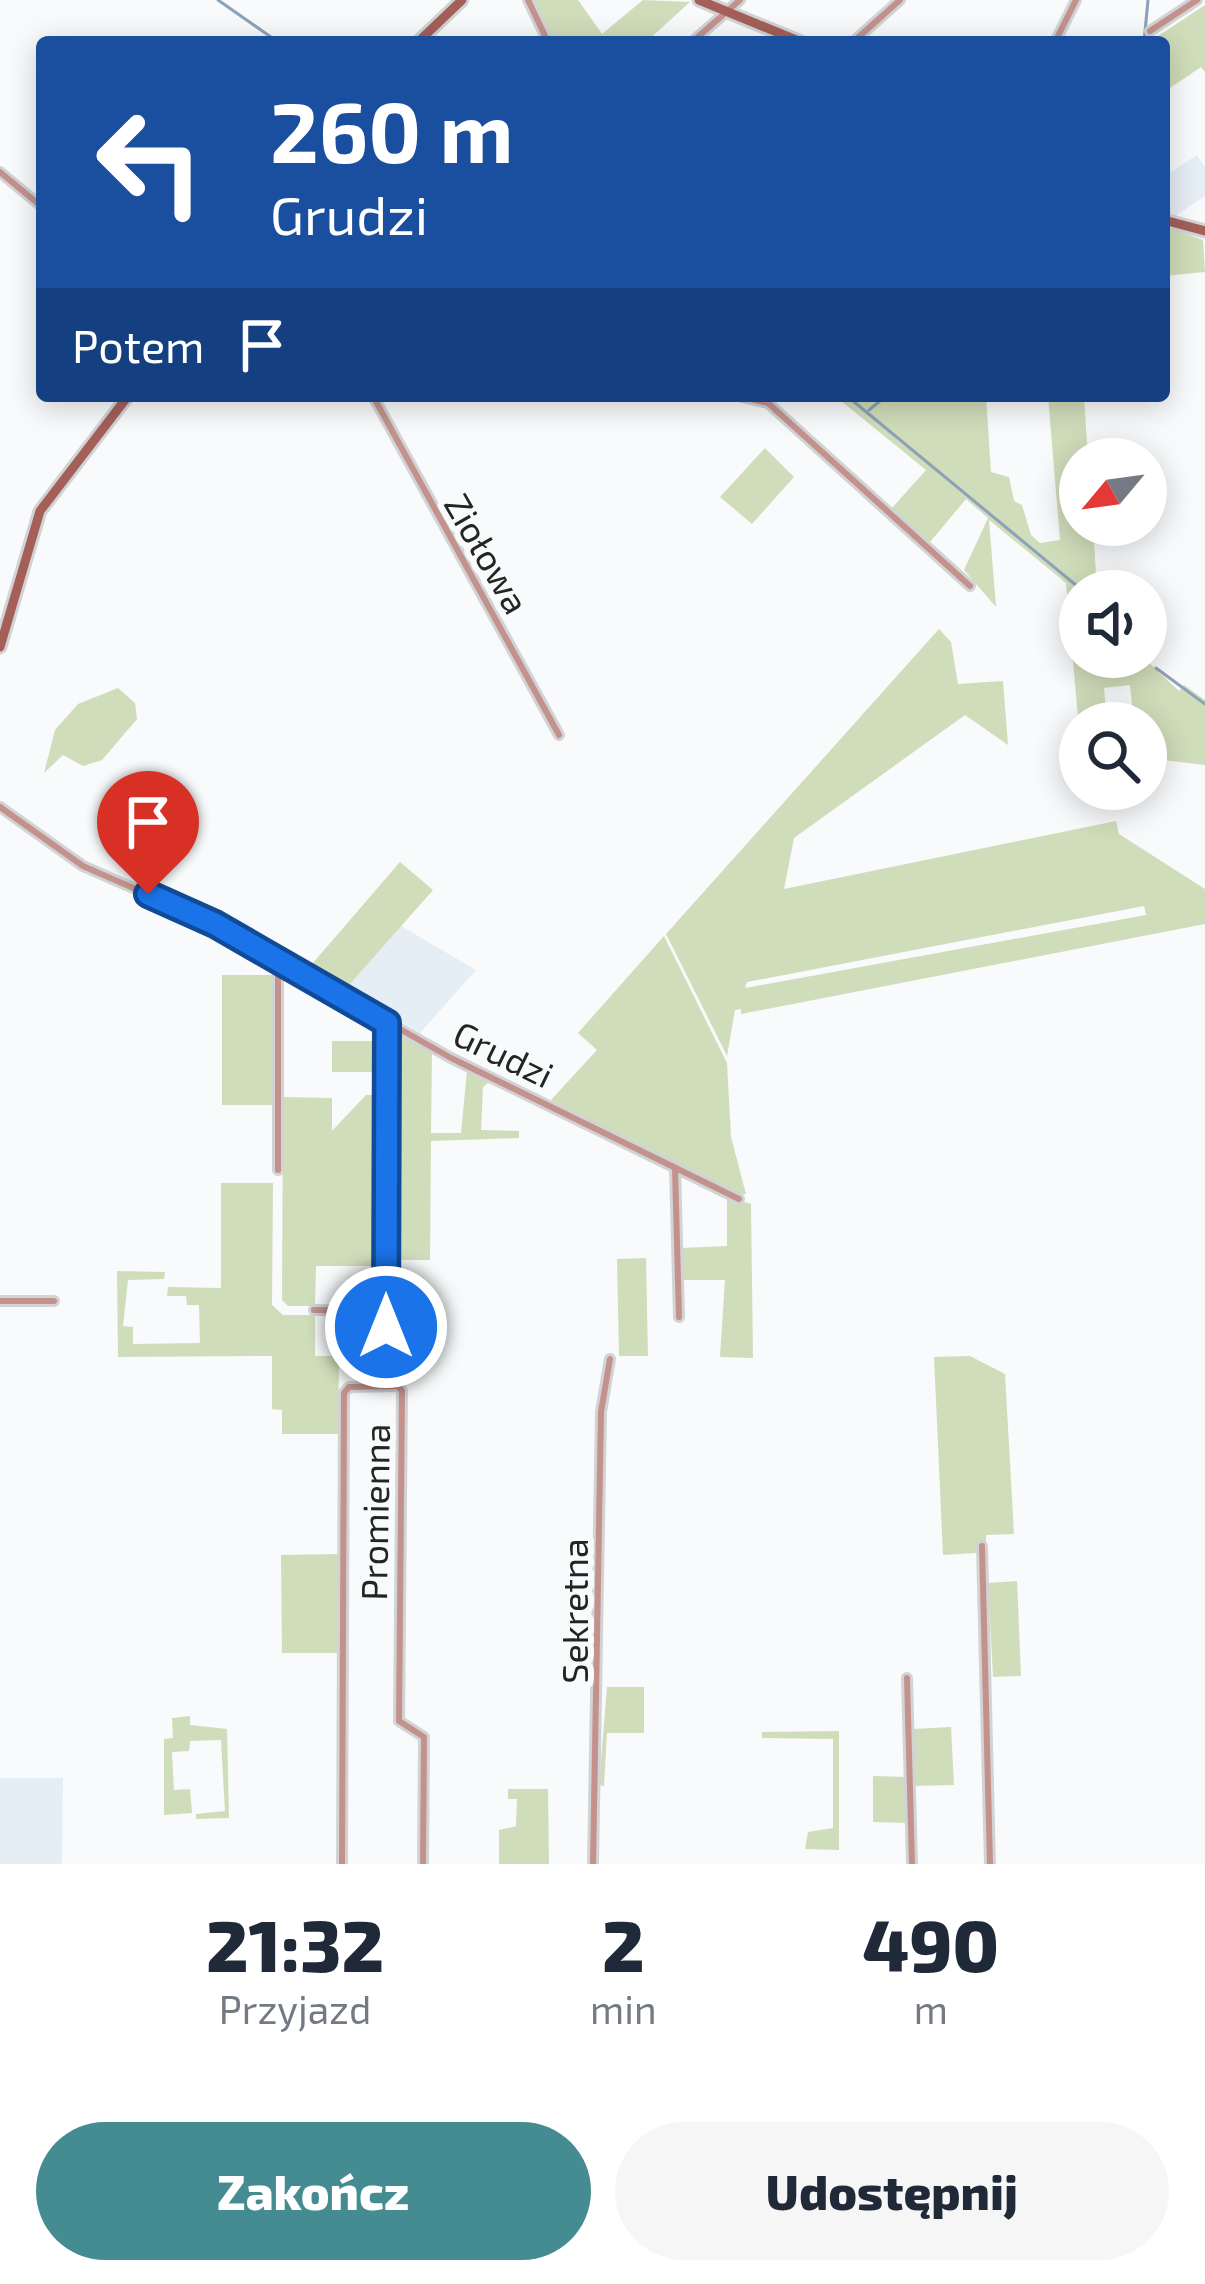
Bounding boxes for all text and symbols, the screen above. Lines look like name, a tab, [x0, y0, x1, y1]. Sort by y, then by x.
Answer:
text: 260 m	[270, 79, 514, 180]
icon: left	[72, 84, 228, 240]
text: Grudzi	[270, 181, 428, 246]
icon: arrive	[229, 312, 295, 378]
text: Potem	[72, 318, 205, 372]
north arrow	[1059, 438, 1167, 546]
map controls	[1059, 438, 1167, 810]
street label: Ziołowa	[437, 485, 539, 621]
button: sound	[1059, 570, 1167, 678]
button: search	[1059, 702, 1167, 810]
pin	[97, 771, 199, 894]
icon: arrive	[115, 789, 181, 855]
street label: Grudzi	[447, 1011, 561, 1095]
position arrow	[323, 1264, 449, 1390]
street label: Promienna	[351, 1423, 397, 1601]
street label: Sekretna	[552, 1538, 595, 1684]
text: 21:32	[206, 1900, 384, 1986]
text: 2	[602, 1900, 645, 1986]
text: 490	[863, 1900, 999, 1986]
text: Przyjazd	[219, 1985, 371, 2032]
text: min	[590, 1985, 657, 2032]
text: m	[914, 1985, 948, 2032]
button: Zakończ	[36, 2122, 591, 2260]
button: Udostępnij	[615, 2122, 1169, 2260]

